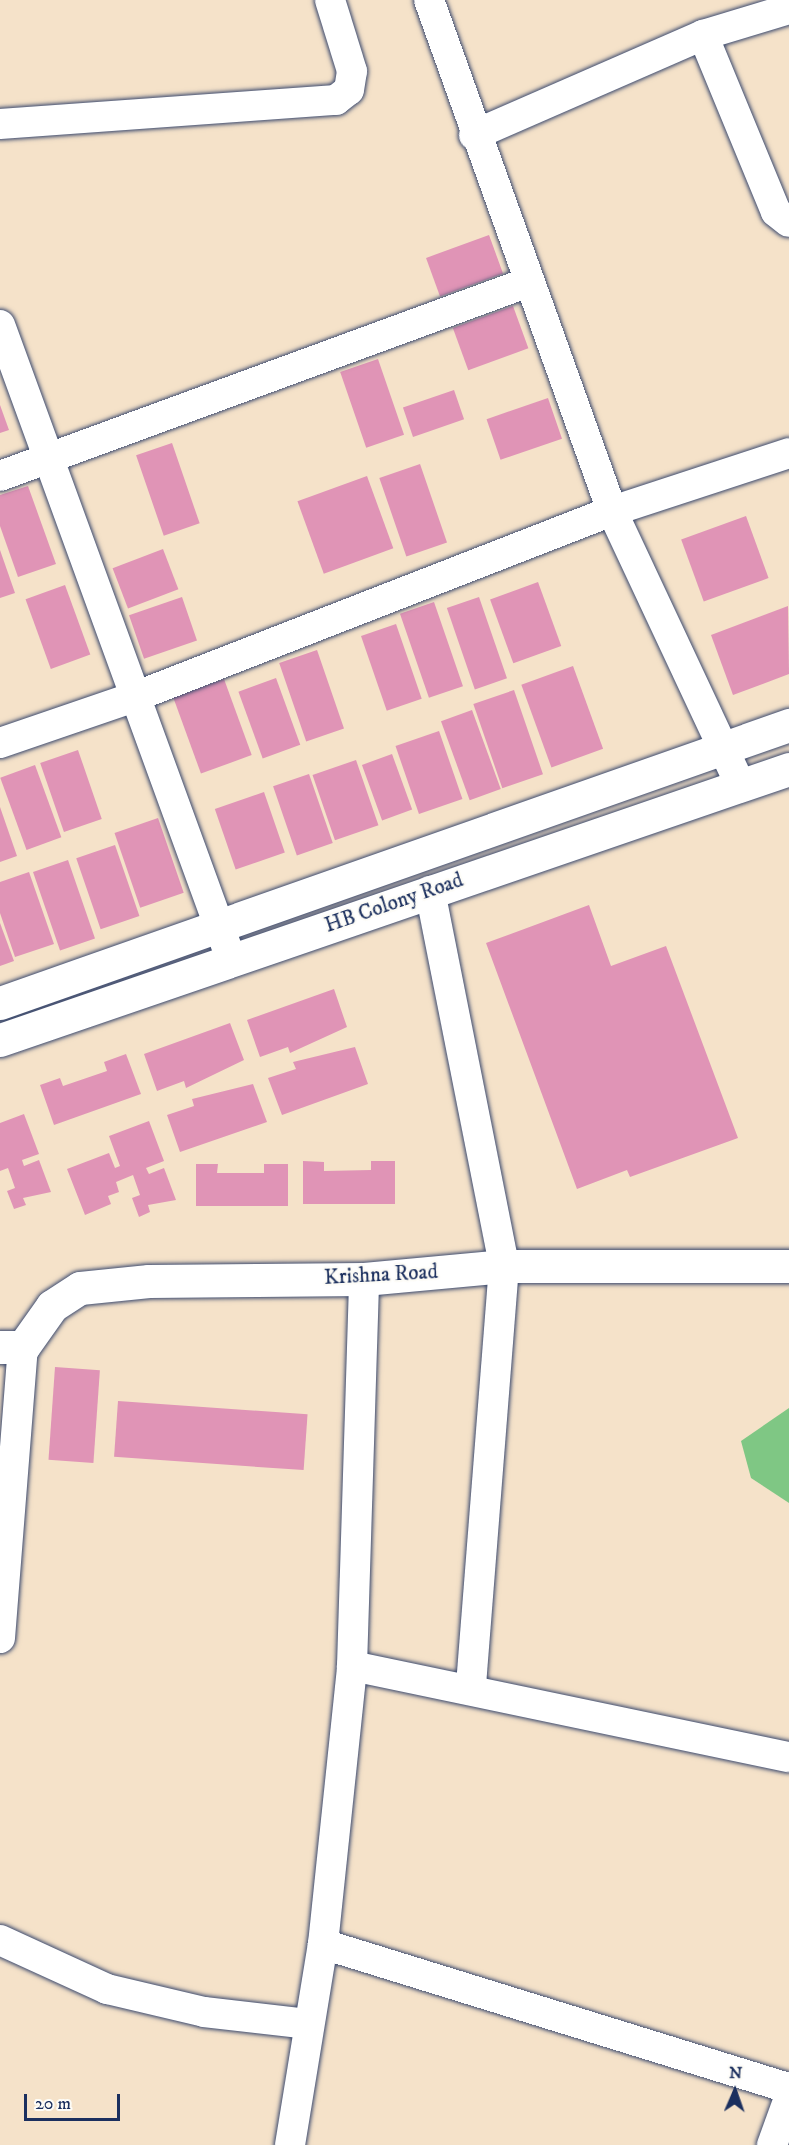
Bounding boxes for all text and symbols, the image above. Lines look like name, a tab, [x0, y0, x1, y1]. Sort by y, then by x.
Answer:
street label: HB Colony Road	[321, 868, 467, 938]
street label: Krishna Road	[323, 1259, 439, 1291]
north arrow	[705, 2061, 765, 2121]
text: N	[729, 2063, 743, 2083]
scale bar	[27, 2082, 123, 2120]
text: 20 m	[35, 2093, 71, 2115]

